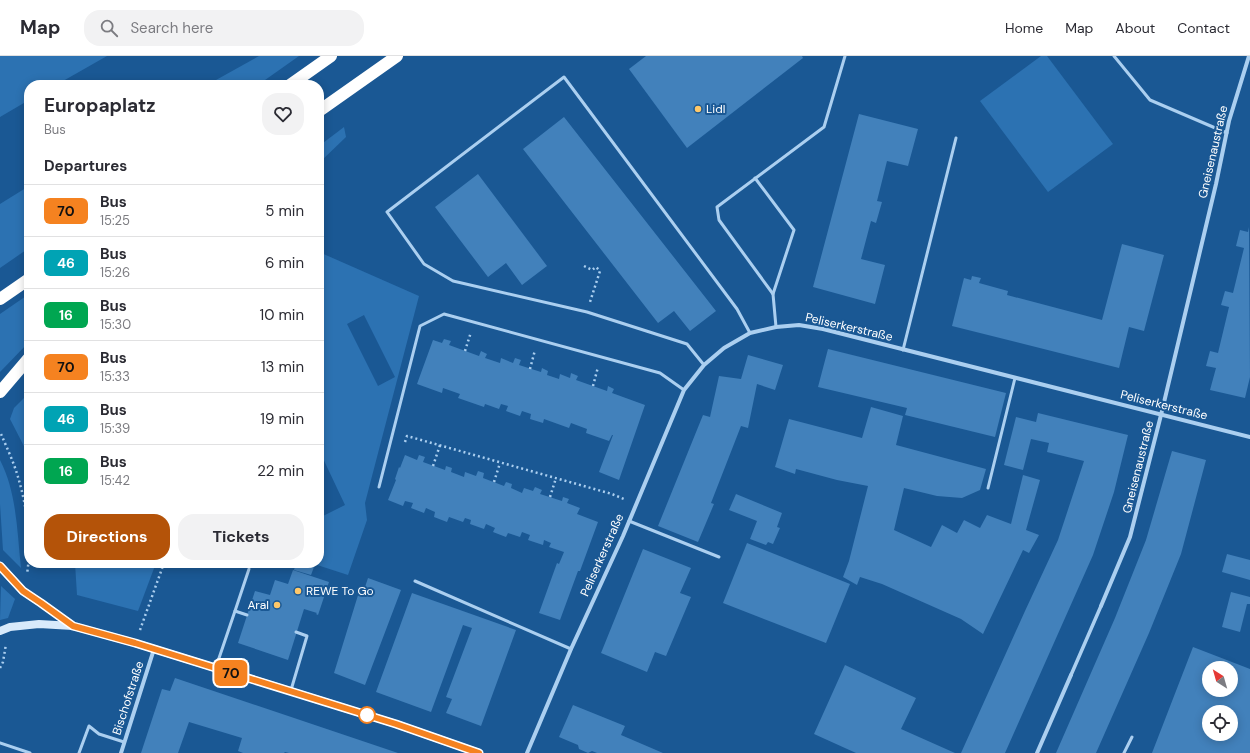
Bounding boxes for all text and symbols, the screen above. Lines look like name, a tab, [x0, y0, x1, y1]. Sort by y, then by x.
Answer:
search box	[84, 10, 364, 46]
text: Map	[20, 15, 60, 40]
icon: search	[98, 17, 120, 39]
text: Search here	[130, 18, 213, 38]
text: Home	[1005, 19, 1043, 37]
text: Map	[1065, 19, 1093, 37]
text: About	[1115, 19, 1155, 37]
text: Contact	[1177, 19, 1230, 37]
text: Europaplatz	[44, 93, 156, 118]
button: heart	[262, 93, 304, 135]
place label: Lidl	[706, 101, 725, 117]
marker: Lidl	[693, 104, 703, 114]
street label: Gneisenaustraße	[1195, 104, 1232, 200]
text: Bus	[44, 121, 66, 138]
text: Departures	[44, 156, 127, 176]
text: Bus	[100, 192, 127, 212]
text: 5 min	[265, 201, 304, 221]
text: 70	[57, 202, 75, 220]
text: 15:25	[100, 212, 130, 229]
text: Bus	[100, 244, 127, 264]
text: 6 min	[265, 253, 304, 273]
text: 46	[57, 254, 75, 272]
text: 15:26	[100, 264, 130, 281]
text: Bus	[100, 296, 127, 316]
text: 10 min	[259, 305, 304, 325]
text: 16	[59, 306, 73, 324]
street label: Peliserkerstraße	[804, 309, 894, 345]
text: 15:30	[100, 316, 131, 333]
text: Bus	[100, 348, 127, 368]
text: 13 min	[261, 357, 304, 377]
text: 70	[57, 358, 75, 376]
text: 15:33	[100, 368, 130, 385]
street label: Peliserkerstraße	[1119, 386, 1209, 424]
text: Bus	[100, 400, 127, 420]
text: 19 min	[260, 409, 304, 429]
text: 46	[57, 410, 75, 428]
street label: Gneisenaustraße	[1119, 419, 1157, 515]
text: 15:39	[100, 420, 130, 437]
text: Bus	[100, 452, 127, 472]
text: 22 min	[257, 461, 304, 481]
text: 16	[59, 462, 73, 480]
text: 15:42	[100, 472, 130, 489]
street label: Peliserkerstraße	[577, 511, 628, 599]
button: Directions	[44, 514, 170, 560]
button: Tickets	[178, 514, 304, 560]
place label: REWE To Go	[306, 583, 374, 599]
marker: REWE To Go	[293, 586, 303, 596]
place label: Aral	[247, 597, 269, 613]
marker: Aral	[272, 600, 282, 610]
street label: Bischofstraße	[109, 659, 148, 737]
line badge: 70	[213, 660, 249, 686]
north arrow	[1202, 661, 1238, 697]
map controls	[1202, 661, 1238, 741]
text: 70	[222, 664, 240, 682]
button: locate	[1202, 705, 1238, 741]
unlabelled marker	[358, 706, 376, 724]

